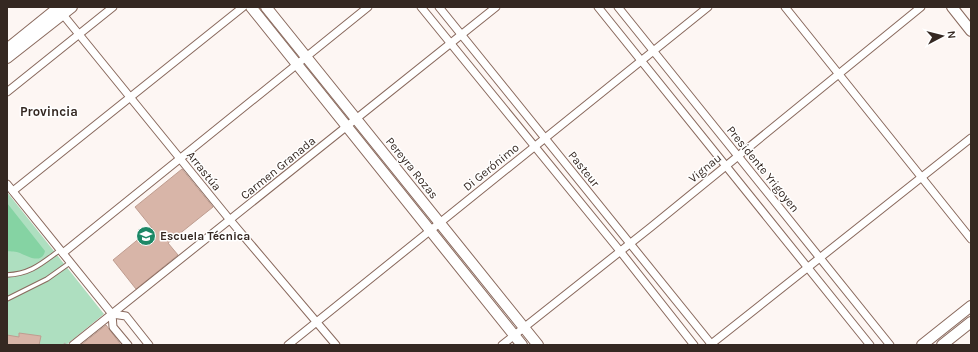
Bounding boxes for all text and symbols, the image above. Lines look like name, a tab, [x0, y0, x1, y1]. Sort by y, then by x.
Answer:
north arrow	[922, 16, 962, 56]
text: N	[944, 30, 958, 40]
district label: Provincia	[20, 104, 78, 119]
street label: Presidente Yrigoyen	[724, 123, 802, 215]
street label: Carmen Granada	[238, 134, 318, 202]
street label: Pereyra Rozas	[383, 134, 441, 202]
street label: Di Gerónimo	[460, 140, 522, 194]
street label: Arrastúa	[184, 148, 224, 194]
street label: Pasteur	[565, 148, 603, 190]
street label: Vignau	[686, 151, 724, 185]
school or university icon: Escuela Técnica	[135, 225, 157, 247]
place label: Escuela Técnica	[160, 229, 250, 243]

